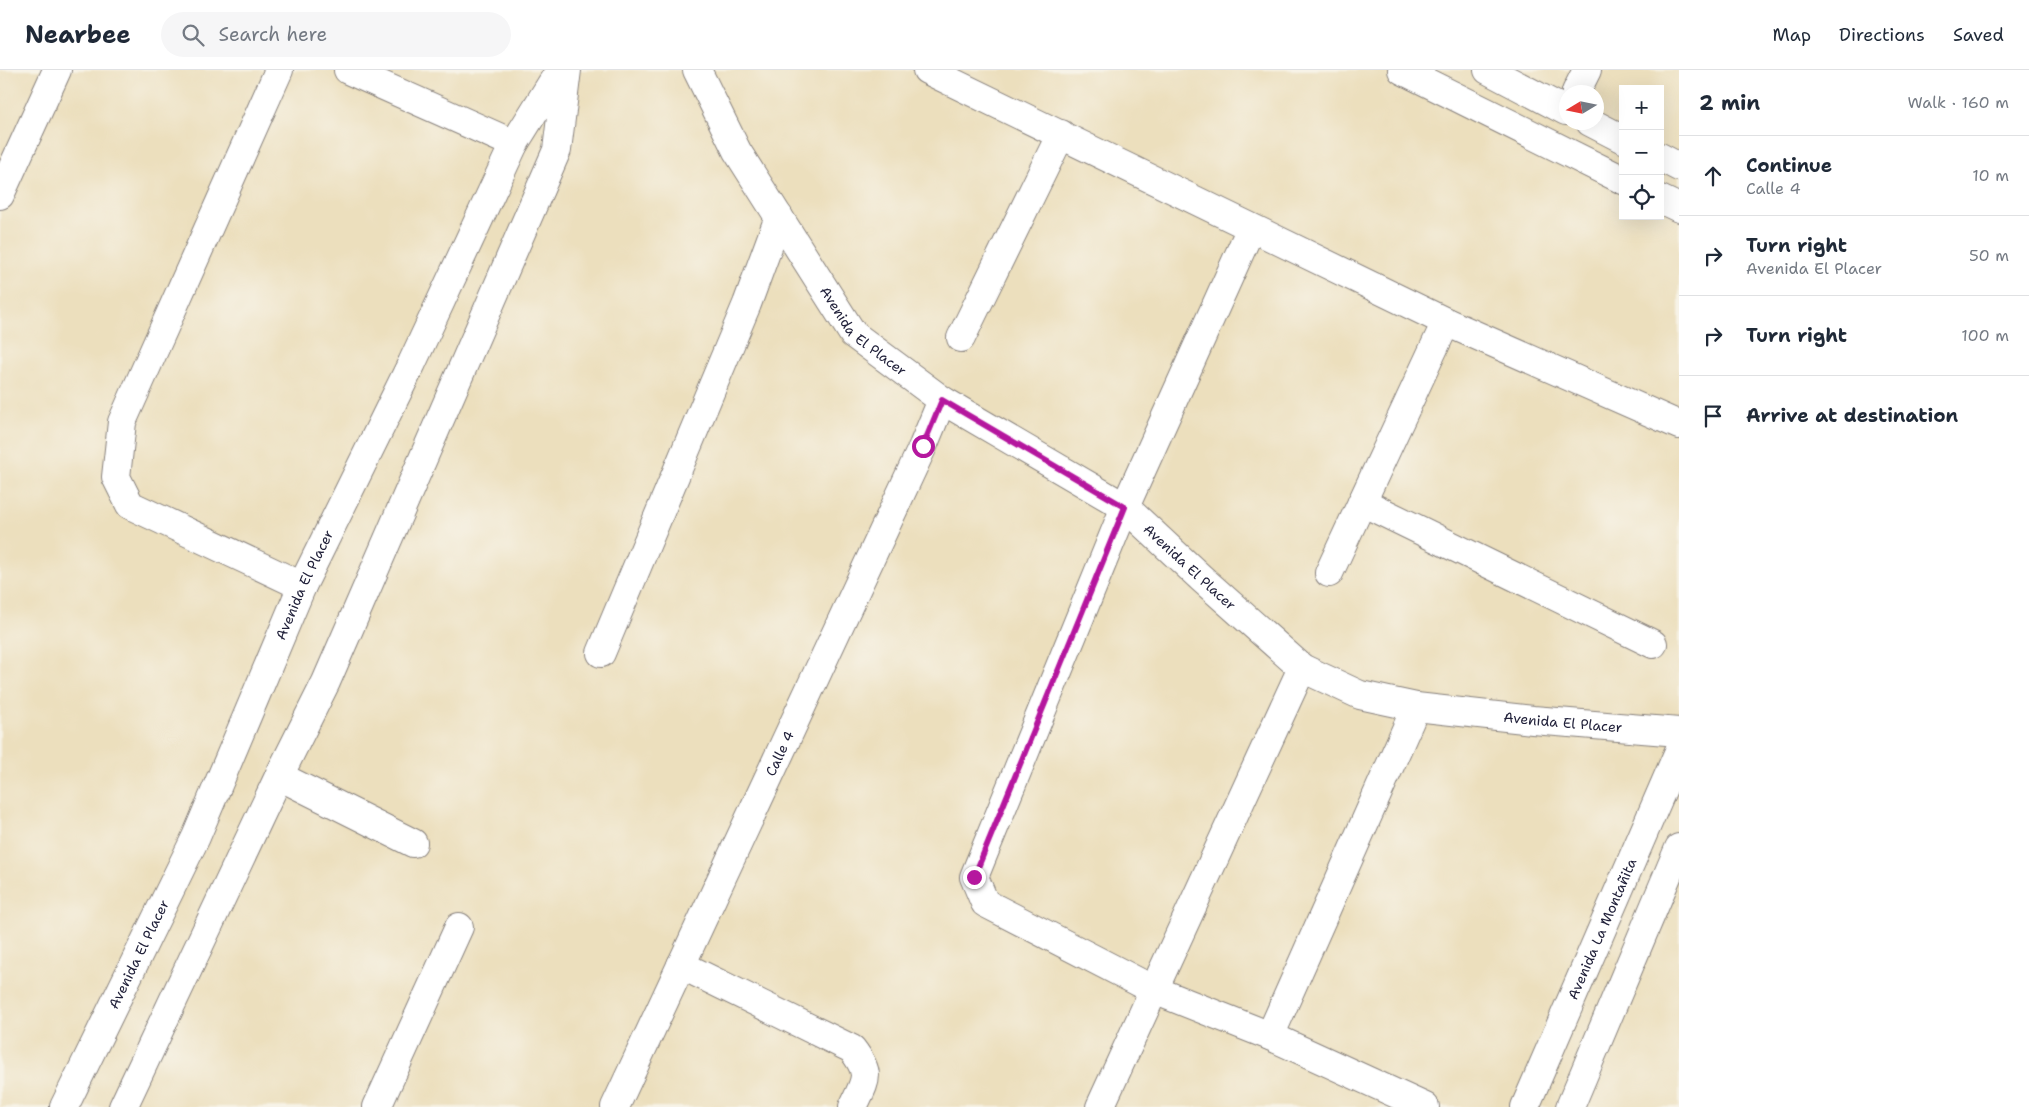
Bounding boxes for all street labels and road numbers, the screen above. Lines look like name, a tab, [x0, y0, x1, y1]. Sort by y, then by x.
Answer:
street label: Avenida El Placer	[816, 283, 911, 380]
street label: Avenida El Placer	[1140, 520, 1240, 614]
street label: Avenida El Placer	[271, 526, 338, 643]
street label: Avenida El Placer	[1502, 708, 1623, 736]
street label: Calle 4	[761, 728, 798, 779]
street label: Avenida La Montañita	[1564, 855, 1641, 1002]
street label: Avenida El Placer	[104, 896, 173, 1012]

